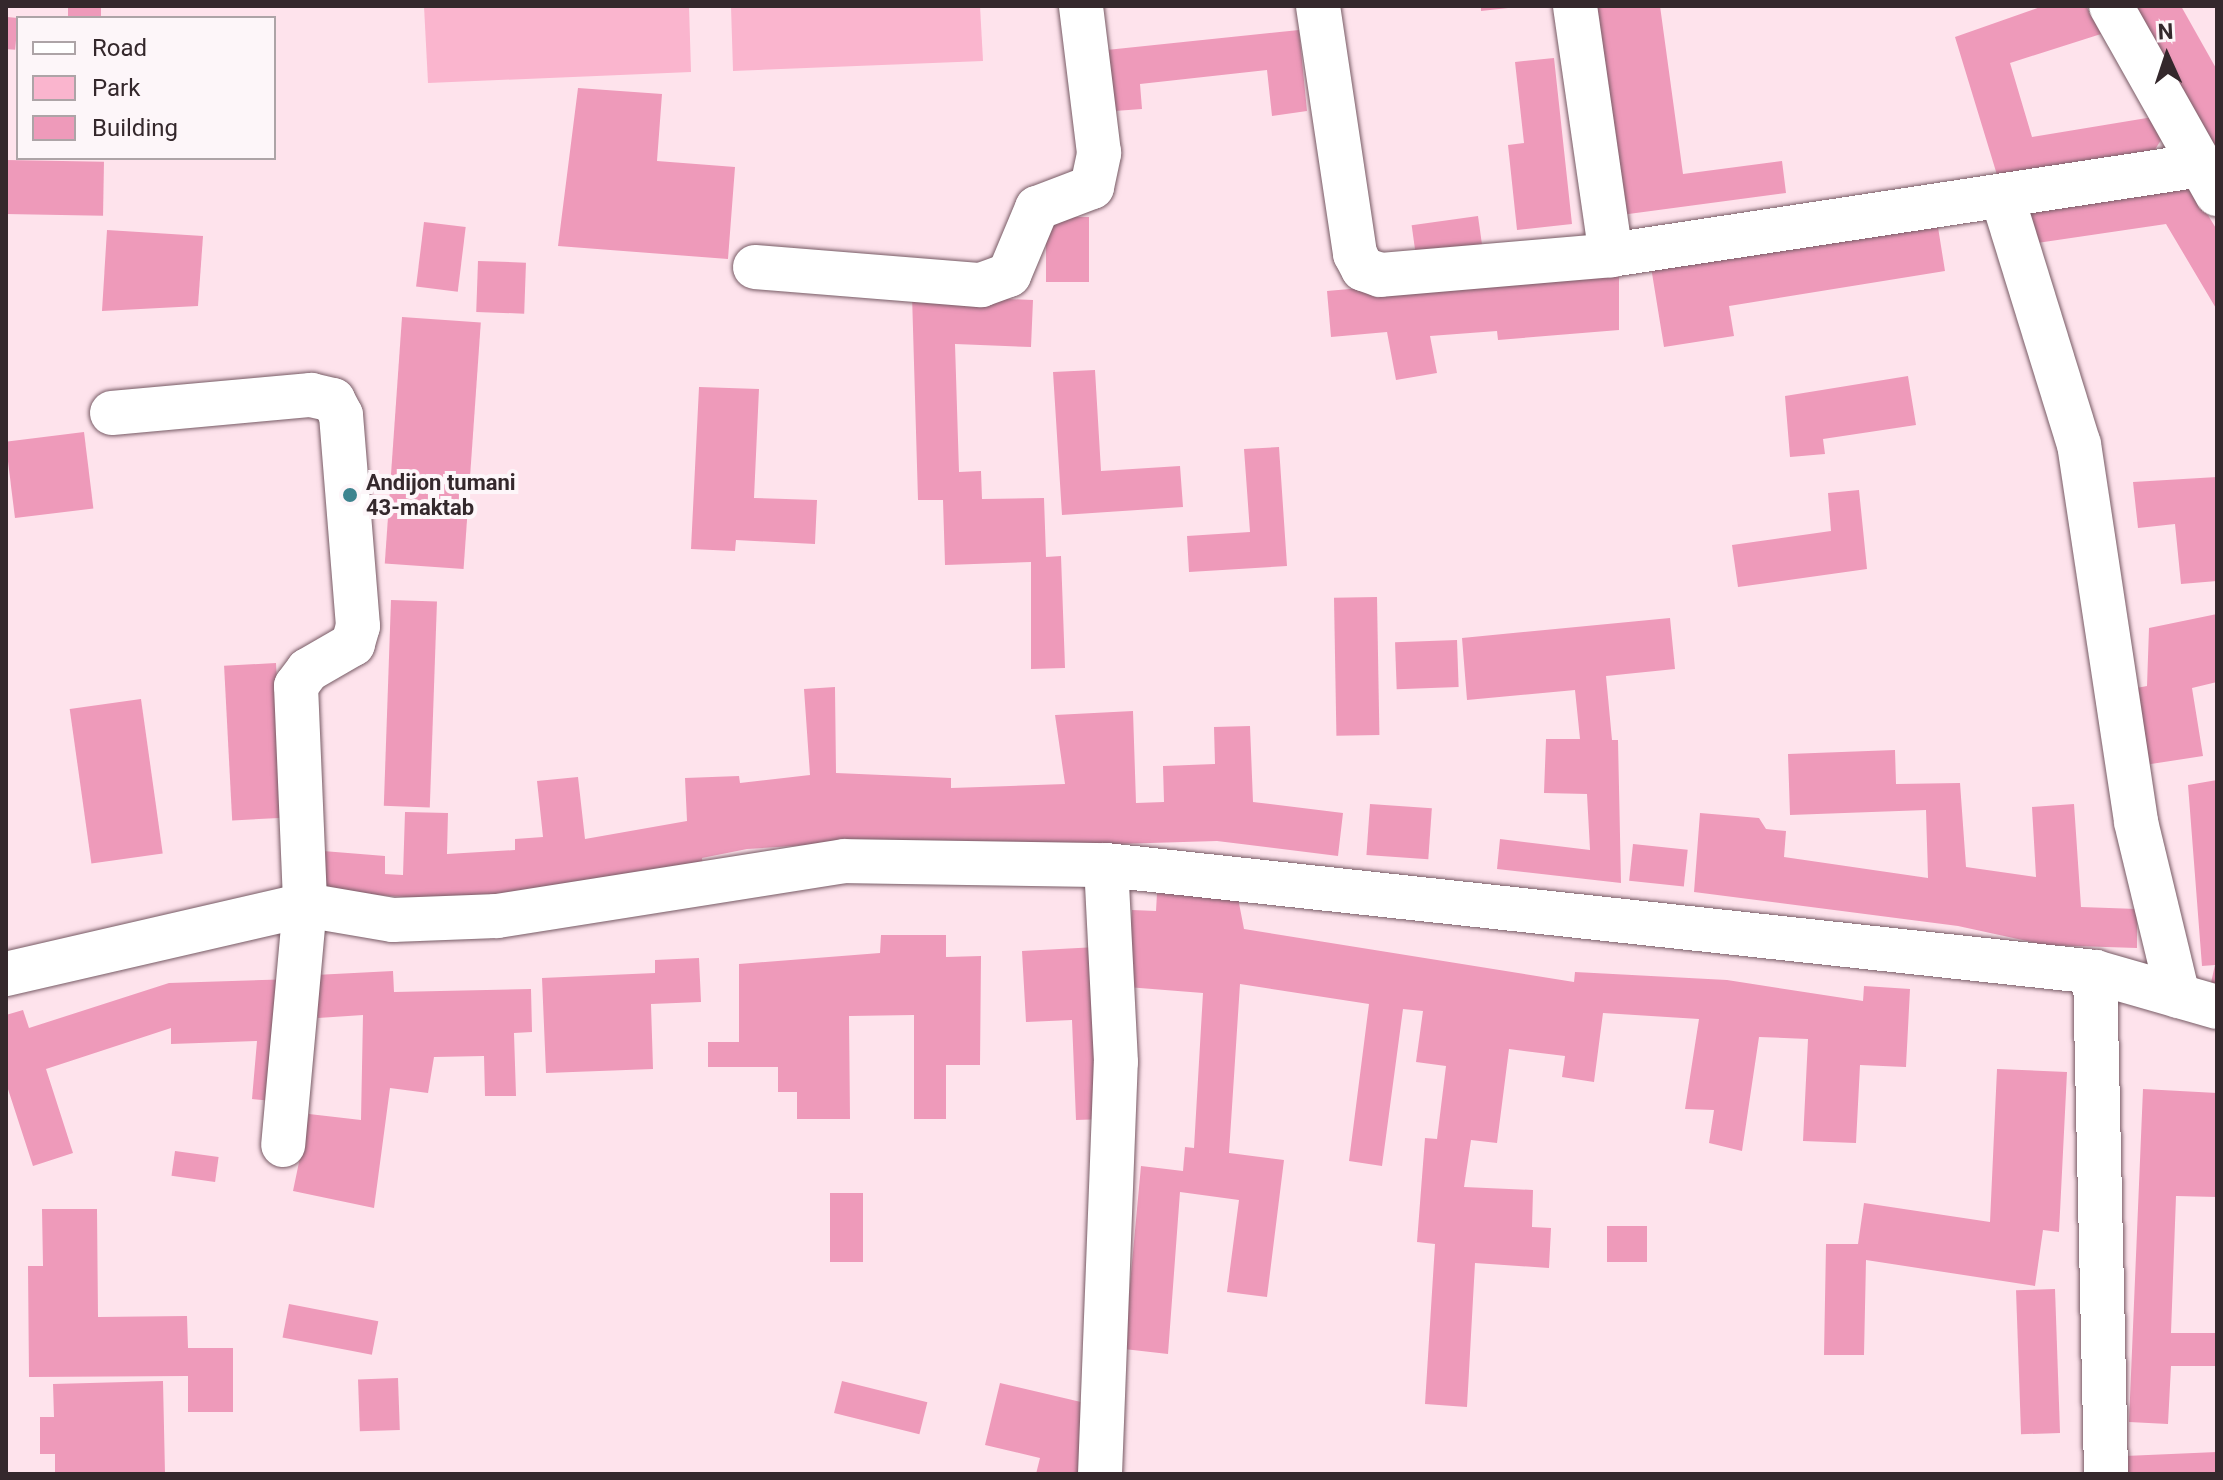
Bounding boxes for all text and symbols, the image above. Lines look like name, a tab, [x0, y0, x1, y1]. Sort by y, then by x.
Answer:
legend	[16, 16, 276, 160]
north arrow	[2127, 16, 2207, 96]
text: N	[2157, 19, 2174, 44]
text: Road	[92, 34, 147, 62]
text: Park	[92, 74, 140, 102]
text: Building	[92, 114, 178, 142]
place label: Andijon tumani 43-maktab	[366, 469, 516, 520]
marker: Andijon tumani 43-maktab	[341, 486, 359, 504]

